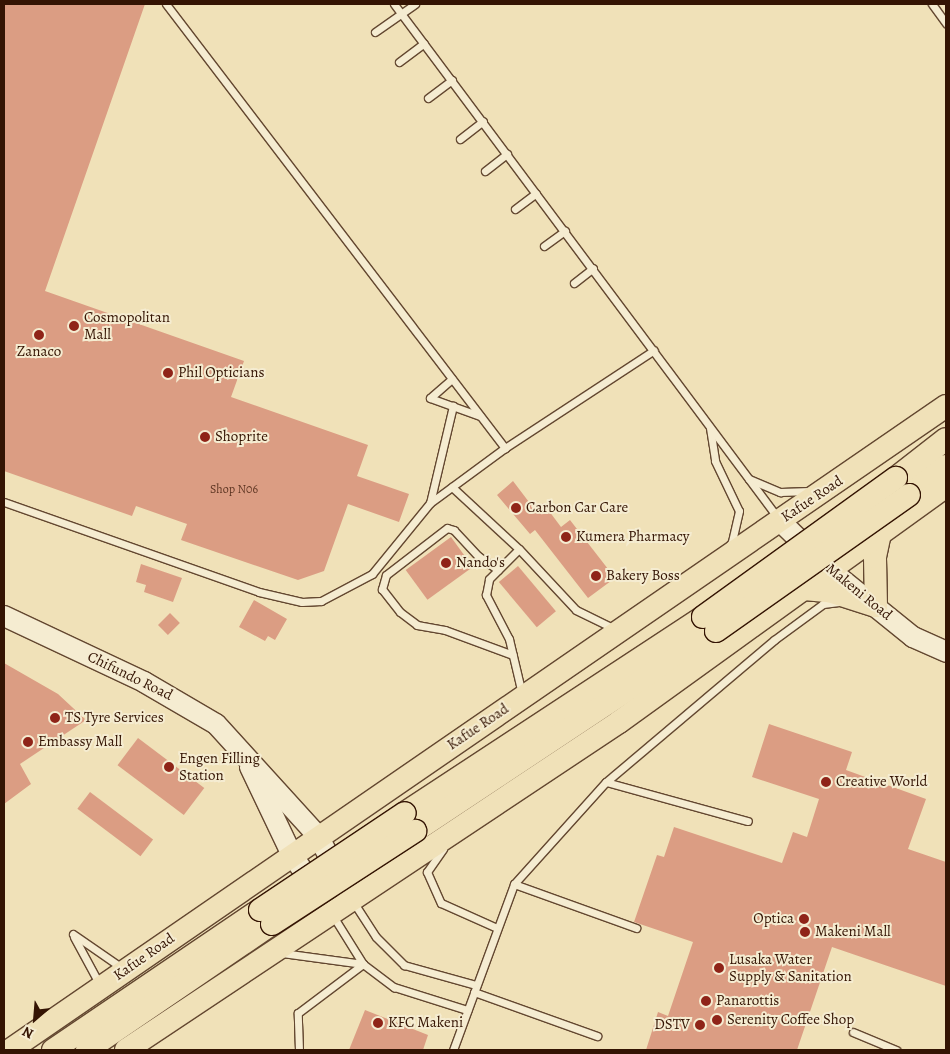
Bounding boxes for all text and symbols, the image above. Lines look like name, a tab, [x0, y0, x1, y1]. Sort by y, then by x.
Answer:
place label: Cosmopolitan Mall	[84, 308, 170, 343]
marker: Cosmopolitan Mall	[68, 320, 80, 332]
marker: Zanaco	[33, 329, 45, 341]
place label: Zanaco	[17, 343, 61, 361]
place label: Phil Opticians	[178, 364, 264, 382]
marker: Phil Opticians	[162, 367, 174, 379]
place label: Shoprite	[215, 428, 268, 446]
marker: Shoprite	[199, 431, 211, 443]
street label: Kafue Road	[778, 472, 846, 526]
house number: Shop N06	[210, 483, 258, 497]
place label: Carbon Car Care	[526, 499, 628, 517]
marker: Carbon Car Care	[510, 502, 522, 514]
place label: Kumera Pharmacy	[576, 528, 690, 546]
marker: Kumera Pharmacy	[560, 531, 572, 543]
place label: Nando's	[456, 554, 505, 572]
marker: Nando's	[440, 557, 452, 569]
street label: Makeni Road	[822, 560, 896, 624]
place label: Bakery Boss	[606, 567, 680, 585]
marker: Bakery Boss	[590, 570, 602, 582]
street label: Chifundo Road	[84, 648, 176, 704]
street label: Kafue Road	[444, 700, 512, 754]
place label: TS Tyre Services	[65, 709, 164, 727]
marker: TS Tyre Services	[49, 712, 61, 724]
place label: Embassy Mall	[38, 733, 122, 751]
marker: Embassy Mall	[22, 736, 34, 748]
place label: Engen Filling Station	[179, 749, 260, 784]
marker: Engen Filling Station	[163, 761, 175, 773]
place label: Creative World	[836, 773, 927, 791]
marker: Creative World	[820, 776, 832, 788]
place label: Optica	[753, 910, 794, 928]
marker: Optica	[798, 913, 810, 925]
place label: Makeni Mall	[815, 923, 891, 941]
marker: Makeni Mall	[799, 926, 811, 938]
street label: Kafue Road	[110, 929, 178, 985]
place label: Lusaka Water Supply & Sanitation	[729, 950, 852, 985]
marker: Lusaka Water Supply & Sanitation	[713, 962, 725, 974]
place label: Panarottis	[716, 992, 779, 1010]
north arrow	[10, 994, 60, 1044]
marker: Panarottis	[700, 995, 712, 1007]
place label: Serenity Coffee Shop	[727, 1011, 854, 1029]
place label: KFC Makeni	[388, 1014, 463, 1032]
marker: Serenity Coffee Shop	[711, 1014, 723, 1026]
place label: DSTV	[654, 1016, 690, 1034]
marker: KFC Makeni	[372, 1017, 384, 1029]
marker: DSTV	[694, 1019, 706, 1031]
text: N	[19, 1022, 37, 1044]

